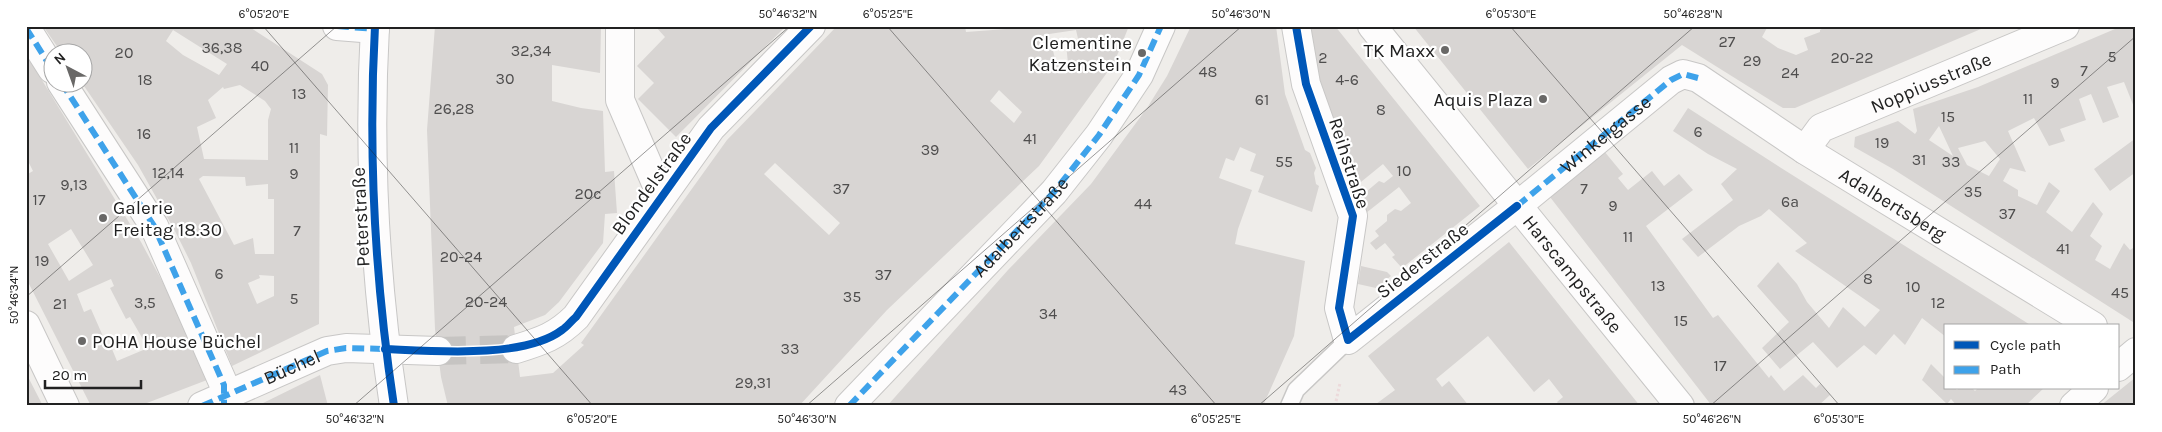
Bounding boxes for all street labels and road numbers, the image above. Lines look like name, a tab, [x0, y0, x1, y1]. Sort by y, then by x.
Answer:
street label: Noppiusstraße	[1867, 48, 1995, 118]
street label: Winkelgasse	[1556, 91, 1656, 178]
street label: Reihstraße	[1324, 115, 1374, 212]
street label: Blondelstraße	[607, 128, 696, 239]
street label: Adalbertsberg	[1835, 164, 1950, 246]
street label: Peterstraße	[347, 166, 375, 267]
street label: Adalbertstraße	[969, 173, 1073, 282]
street label: Harscampstraße	[1518, 211, 1626, 338]
street label: Siederstraße	[1372, 218, 1473, 304]
street label: Büchel	[260, 345, 324, 390]

